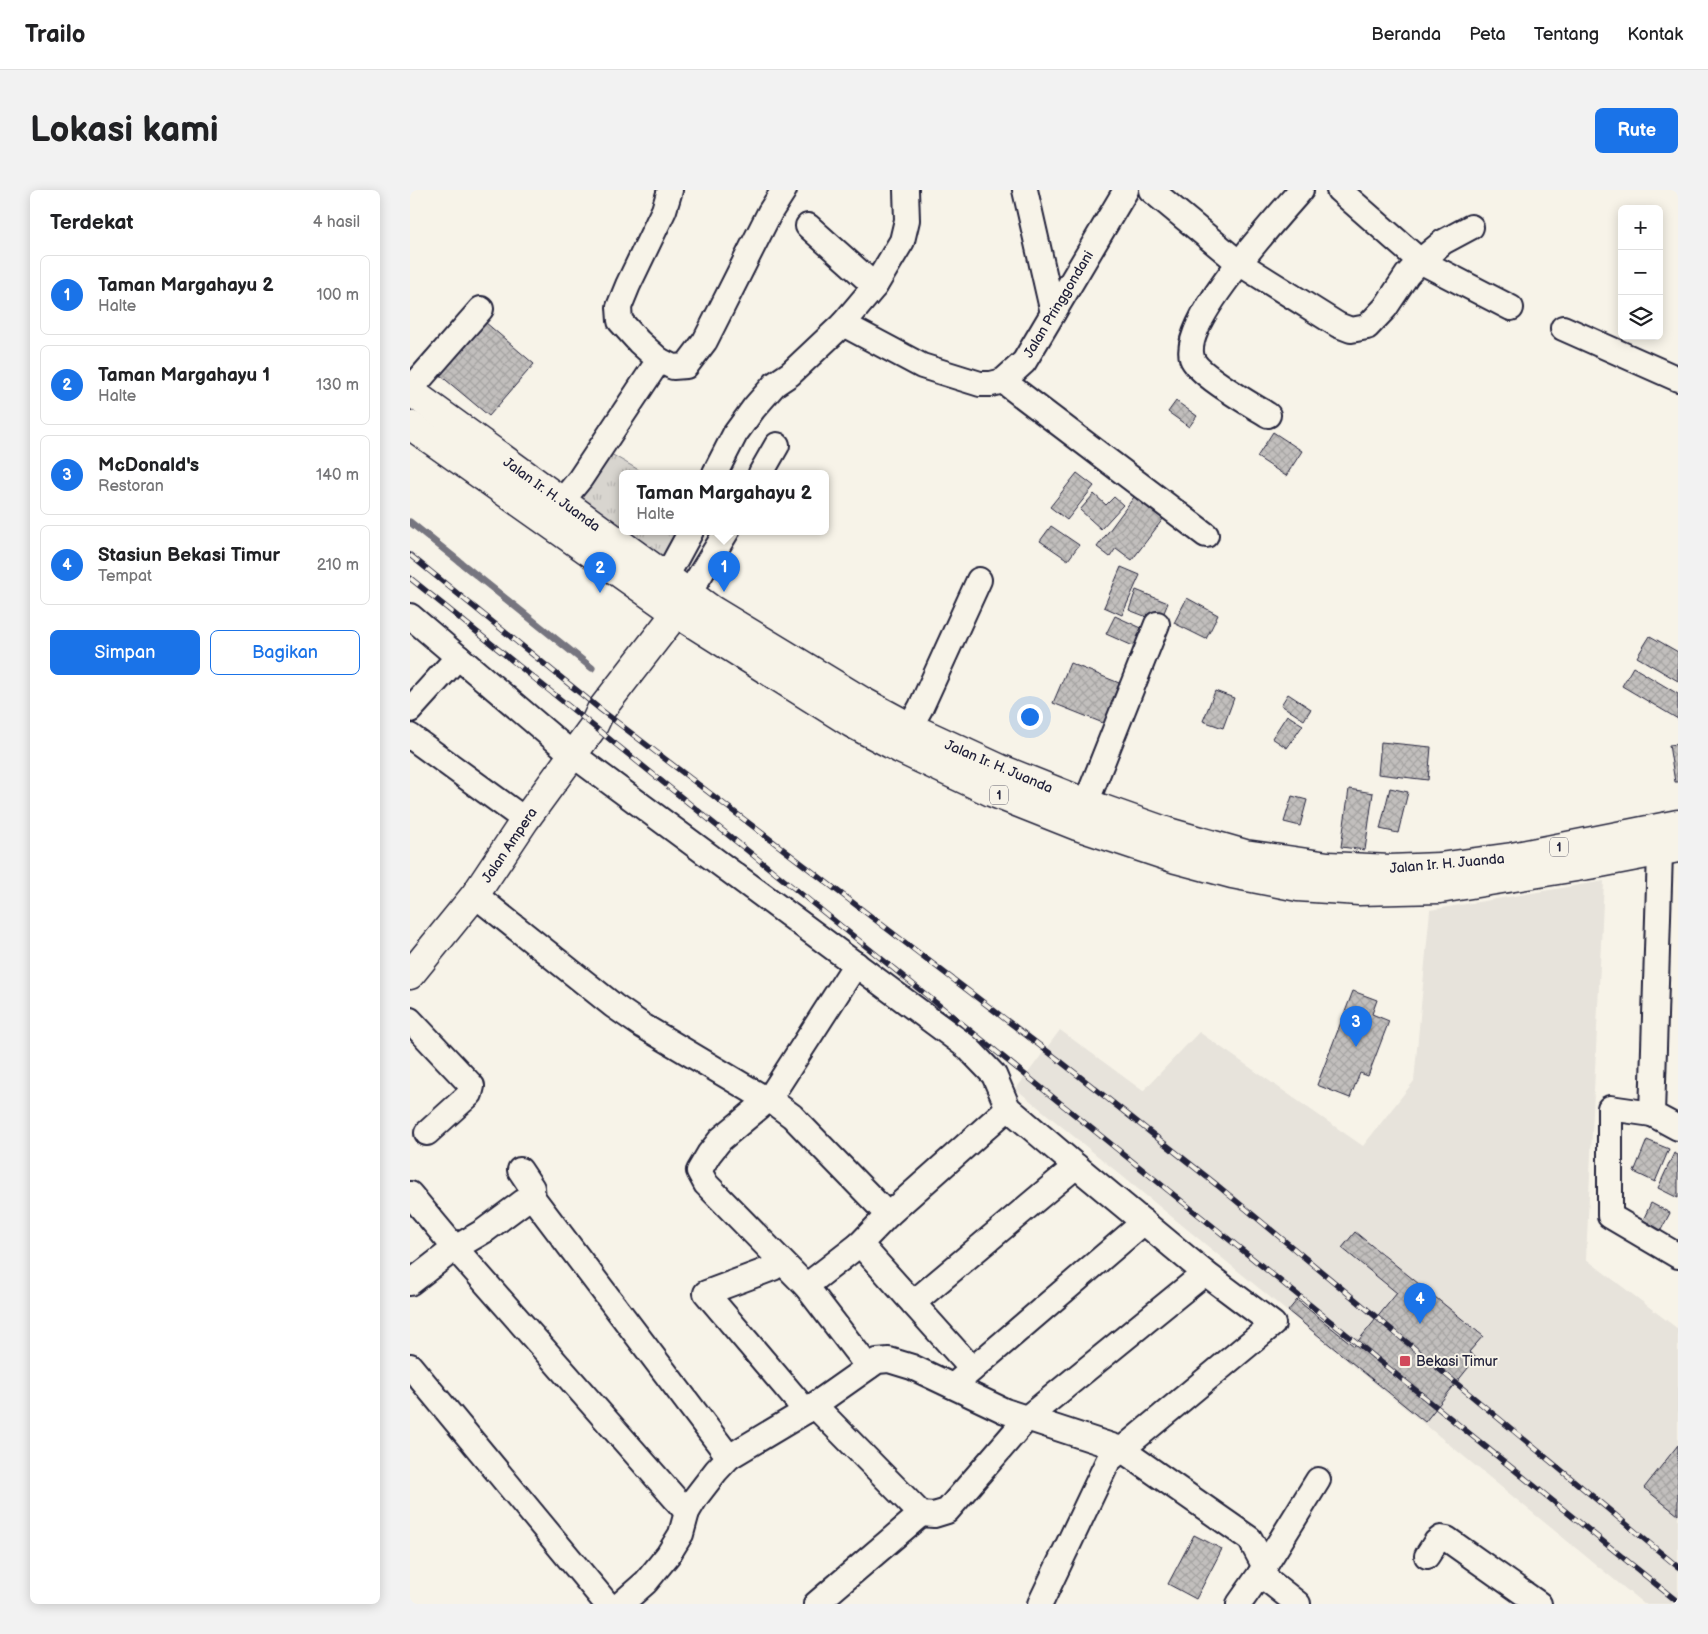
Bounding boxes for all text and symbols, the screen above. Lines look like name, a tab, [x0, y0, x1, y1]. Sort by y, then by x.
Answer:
text: Trailo	[25, 20, 85, 49]
text: Beranda	[1371, 24, 1441, 45]
text: Peta	[1469, 24, 1506, 45]
text: Tentang	[1534, 24, 1599, 45]
text: Kontak	[1627, 24, 1683, 45]
button: Rute	[1595, 108, 1678, 153]
text: Lokasi kami	[30, 109, 219, 152]
map controls	[1618, 205, 1663, 340]
button: +	[1618, 205, 1663, 250]
text: Terdekat	[50, 210, 134, 235]
text: 4 hasil	[313, 213, 360, 232]
street label: Jalan Pringgondani	[1020, 248, 1097, 361]
button: −	[1618, 250, 1663, 295]
text: Taman Margahayu 2	[98, 274, 274, 297]
text: 1	[64, 286, 70, 305]
text: 100 m	[316, 286, 359, 305]
button: layers	[1618, 295, 1663, 340]
text: Halte	[98, 297, 136, 316]
text: Taman Margahayu 1	[98, 364, 270, 387]
text: 2	[62, 376, 72, 395]
text: 130 m	[316, 376, 359, 395]
text: Halte	[98, 387, 136, 406]
text: McDonald's	[98, 454, 199, 477]
street label: Jalan Ir. H. Juanda	[500, 454, 603, 535]
text: 3	[62, 466, 72, 485]
text: 140 m	[316, 466, 359, 485]
popup	[619, 470, 829, 535]
text: Restoran	[98, 477, 164, 496]
text: Taman Margahayu 2	[636, 482, 812, 505]
text: Halte	[636, 505, 674, 524]
text: Stasiun Bekasi Timur	[98, 544, 280, 567]
pin: 1	[708, 551, 740, 592]
pin: 2	[584, 552, 616, 593]
text: 4	[62, 556, 72, 575]
text: 210 m	[317, 556, 359, 575]
text: Tempat	[98, 567, 152, 586]
button: Simpan	[50, 630, 200, 675]
button: Bagikan	[210, 630, 360, 675]
your location	[1017, 704, 1043, 730]
street label: Jalan Ir. H. Juanda	[942, 736, 1055, 797]
road number: 1	[990, 786, 1008, 804]
street label: Jalan Ampera	[478, 804, 541, 886]
road number: 1	[1550, 838, 1568, 856]
street label: Jalan Ir. H. Juanda	[1389, 850, 1505, 877]
pin: 3	[1340, 1006, 1372, 1047]
pin: 4	[1404, 1283, 1436, 1324]
place label: Bekasi Timur	[1416, 1353, 1498, 1370]
marker: Bekasi Timur	[1398, 1354, 1412, 1368]

